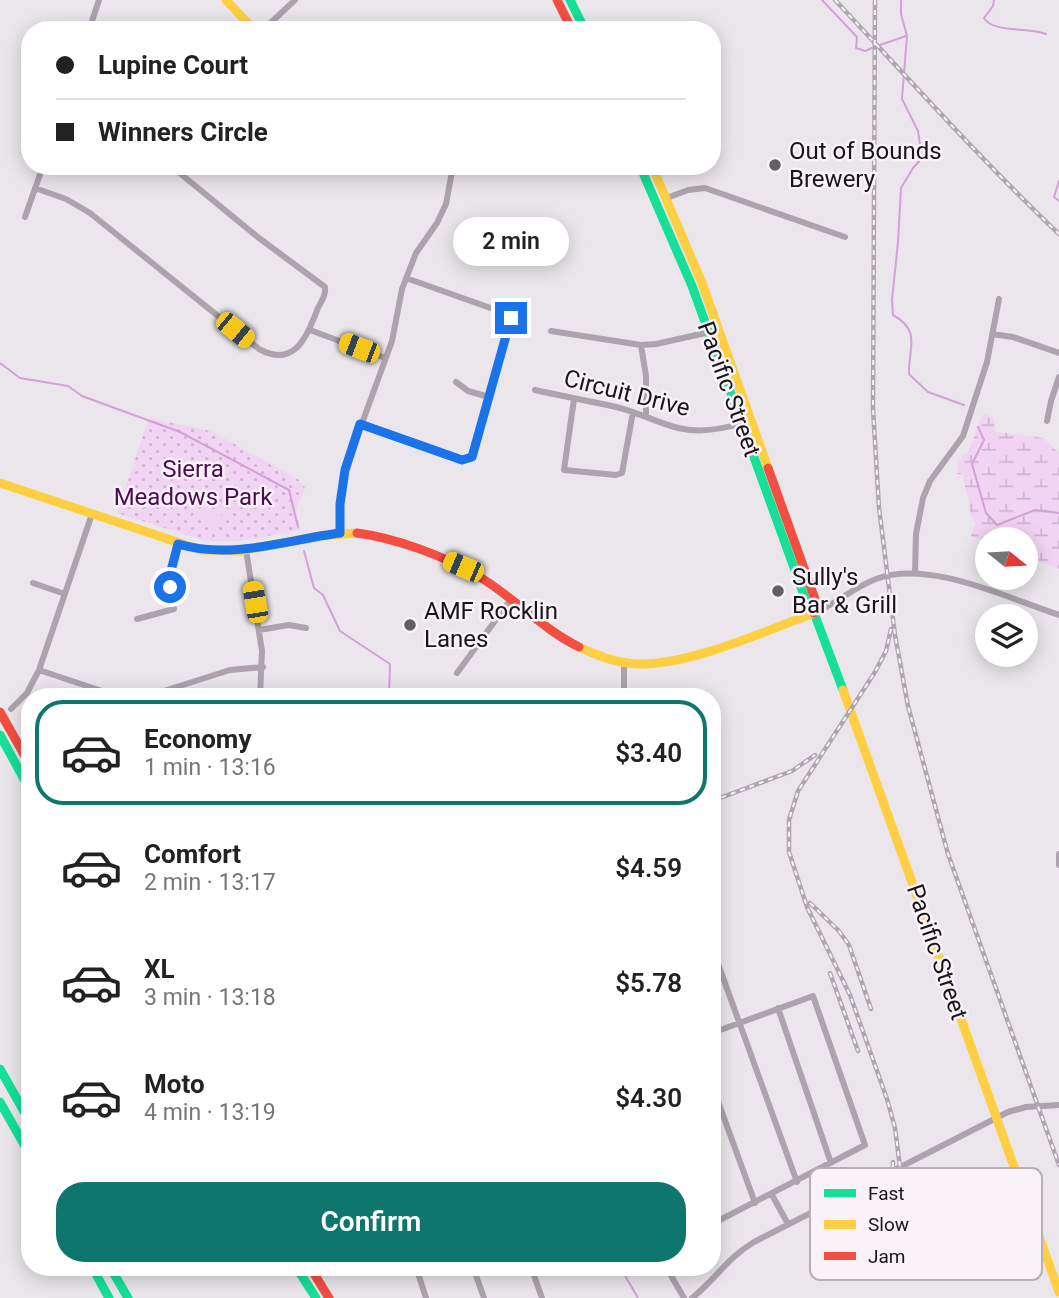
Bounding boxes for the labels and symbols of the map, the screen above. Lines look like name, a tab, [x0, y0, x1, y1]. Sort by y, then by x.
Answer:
place label: Out of Bounds Brewery	[789, 137, 942, 193]
marker: Out of Bounds Brewery	[767, 157, 783, 173]
callout: 2 min	[453, 216, 569, 266]
route end	[495, 302, 527, 334]
car	[213, 309, 258, 351]
street label: Pacific Street	[692, 318, 766, 460]
car	[336, 331, 383, 365]
street label: Circuit Drive	[561, 364, 693, 422]
park label: Sierra Meadows Park	[114, 455, 273, 511]
north arrow	[975, 527, 1038, 590]
car	[440, 549, 487, 585]
place label: Sully's Bar & Grill	[792, 563, 897, 619]
route start	[154, 571, 186, 603]
car	[242, 579, 269, 625]
marker: Sully's Bar & Grill	[770, 583, 786, 599]
place label: AMF Rocklin Lanes	[424, 597, 558, 653]
marker: AMF Rocklin Lanes	[402, 617, 418, 633]
street label: Pacific Street	[901, 880, 973, 1024]
legend	[810, 1168, 1042, 1280]
text: Fast	[868, 1182, 905, 1205]
text: Slow	[868, 1213, 909, 1236]
text: Jam	[868, 1245, 905, 1268]

